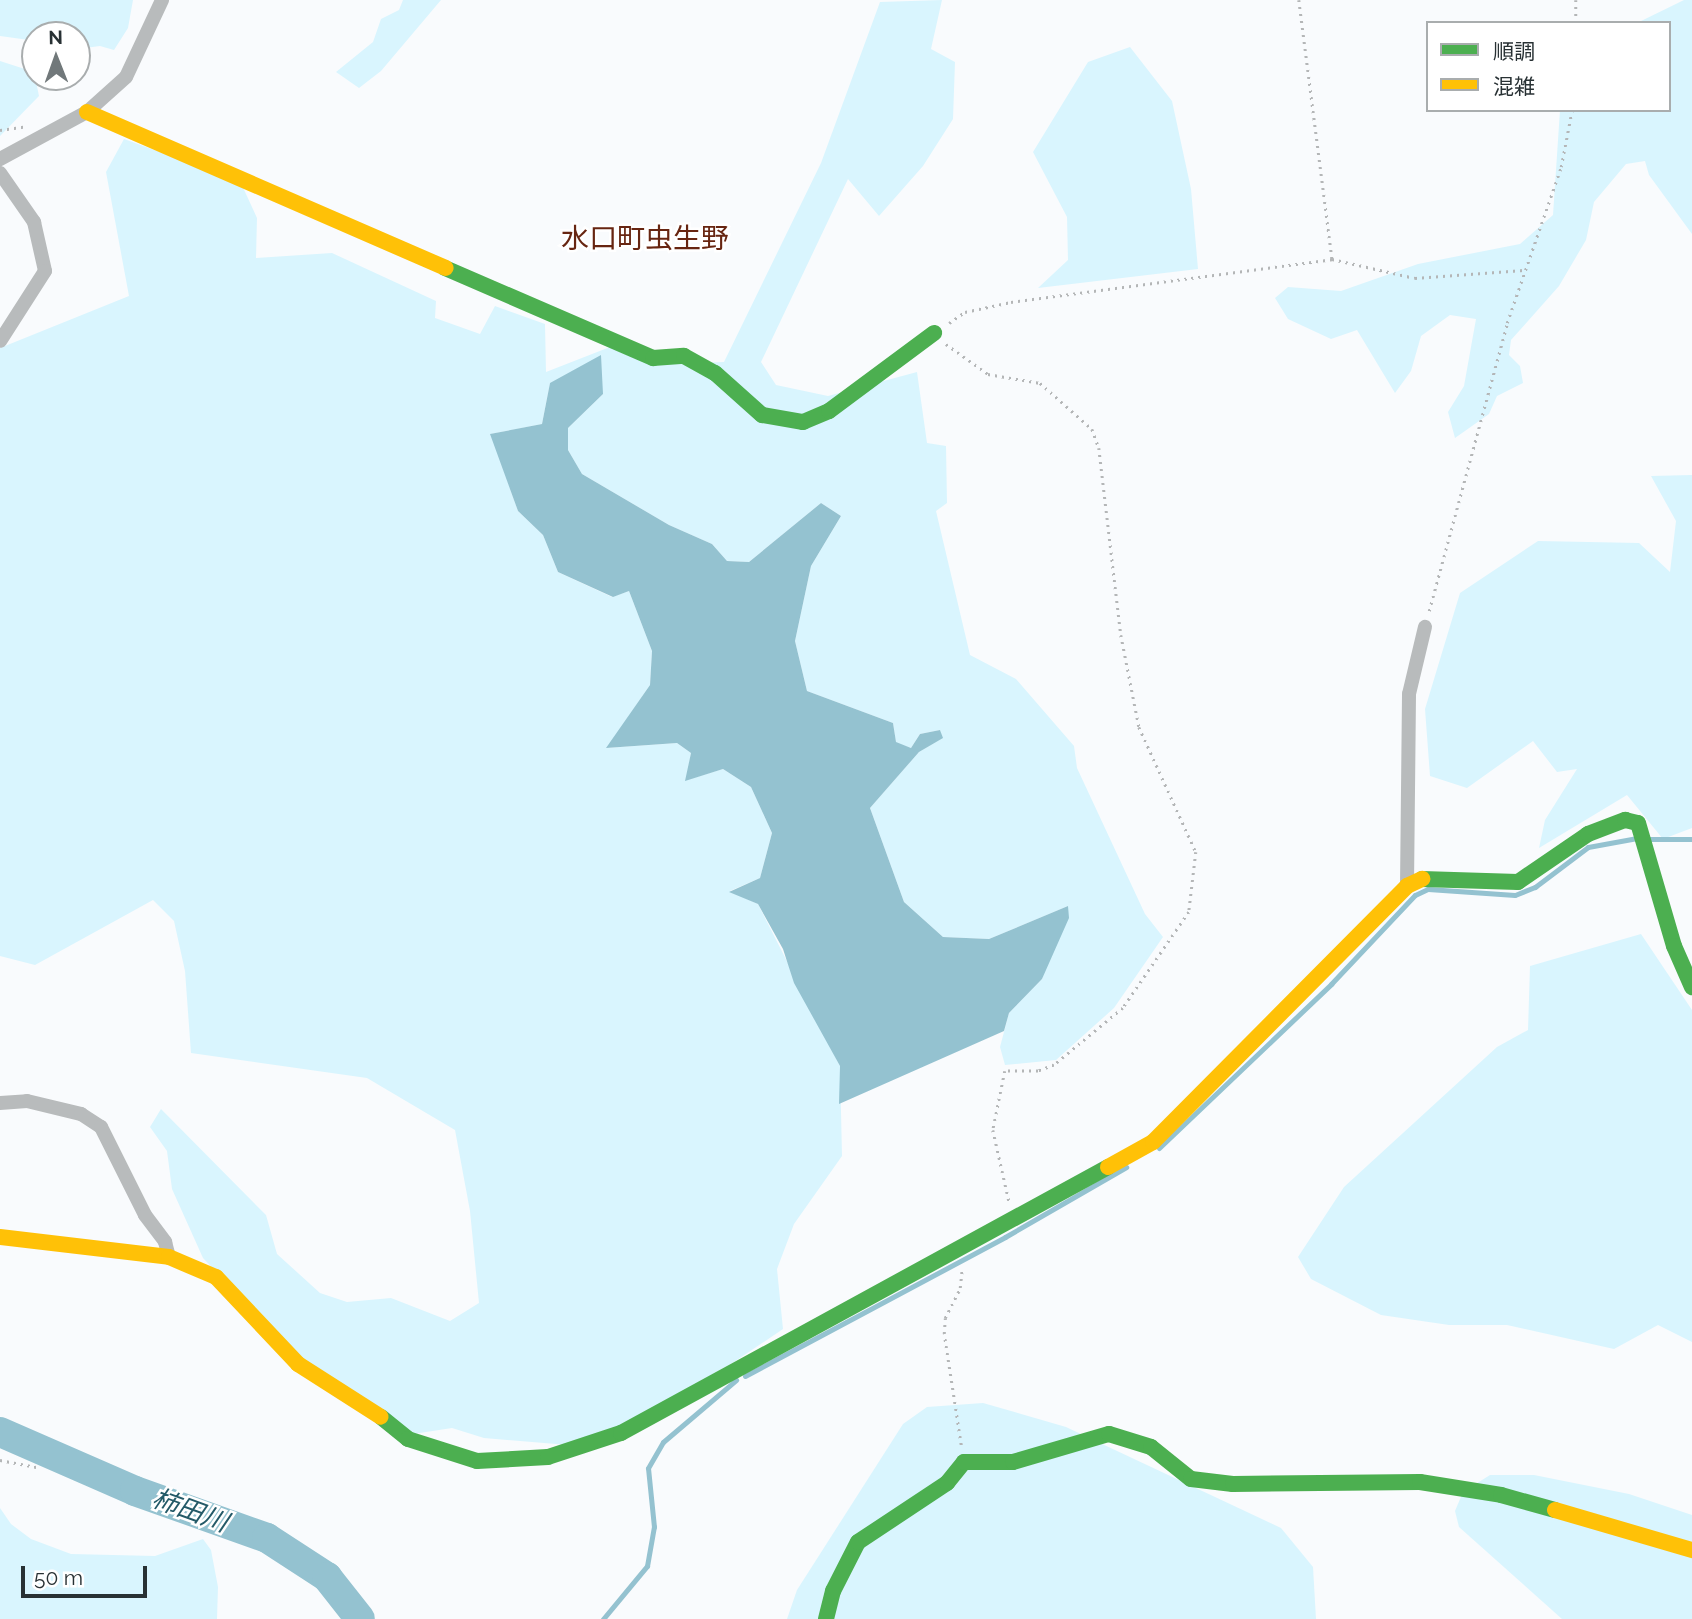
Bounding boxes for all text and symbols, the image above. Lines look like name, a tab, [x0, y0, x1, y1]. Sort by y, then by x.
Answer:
north arrow	[21, 21, 91, 91]
legend	[1426, 21, 1671, 112]
text: N	[48, 26, 63, 48]
text: 順調	[1493, 39, 1535, 64]
text: 混雑	[1493, 74, 1535, 99]
district label: 水口町虫生野	[561, 222, 729, 256]
water label: 柿田川	[148, 1483, 232, 1539]
scale bar	[24, 1552, 150, 1596]
text: 50 m	[34, 1565, 83, 1590]

